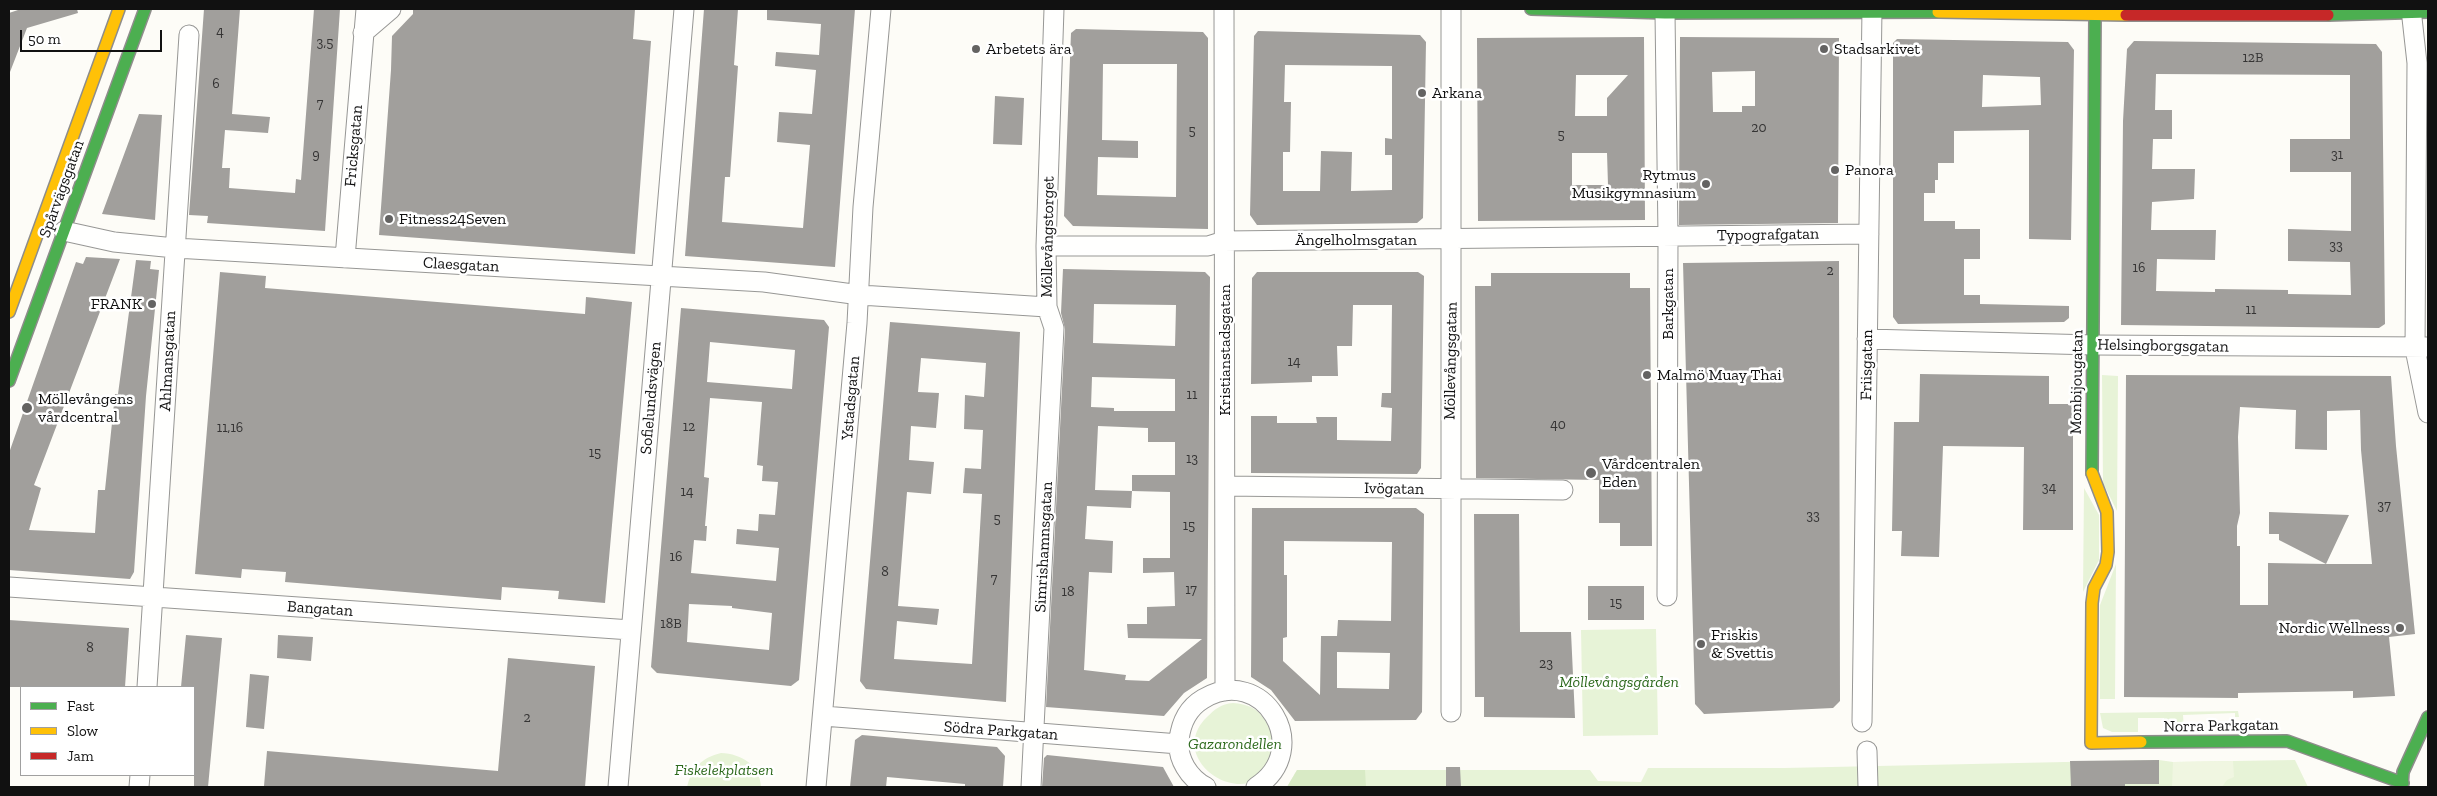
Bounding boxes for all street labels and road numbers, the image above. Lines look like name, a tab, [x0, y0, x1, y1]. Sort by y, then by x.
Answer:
street label: Fricksgatan	[341, 104, 367, 188]
street label: Spårvägsgatan	[35, 137, 89, 241]
street label: Möllevångstorget	[1037, 176, 1059, 298]
street label: Typografgatan	[1717, 225, 1819, 245]
street label: Ängelholmsgatan	[1295, 230, 1417, 250]
street label: Claesgatan	[422, 253, 500, 277]
street label: Barkgatan	[1658, 268, 1678, 340]
street label: Kristianstadsgatan	[1215, 284, 1235, 416]
street label: Möllevångsgatan	[1440, 302, 1462, 420]
street label: Ahlmansgatan	[156, 310, 180, 412]
street label: Friisgatan	[1857, 329, 1877, 401]
street label: Monbijougatan	[2066, 329, 2088, 435]
street label: Helsingborgsgatan	[2097, 335, 2229, 357]
street label: Sofielundsvägen	[637, 341, 665, 455]
street label: Ystadsgatan	[838, 355, 864, 441]
street label: Ivögatan	[1364, 479, 1424, 499]
street label: Simrishamnsgatan	[1031, 481, 1057, 613]
street label: Bangatan	[286, 597, 354, 621]
street label: Norra Parkgatan	[2163, 715, 2279, 737]
street label: Södra Parkgatan	[943, 717, 1059, 745]

